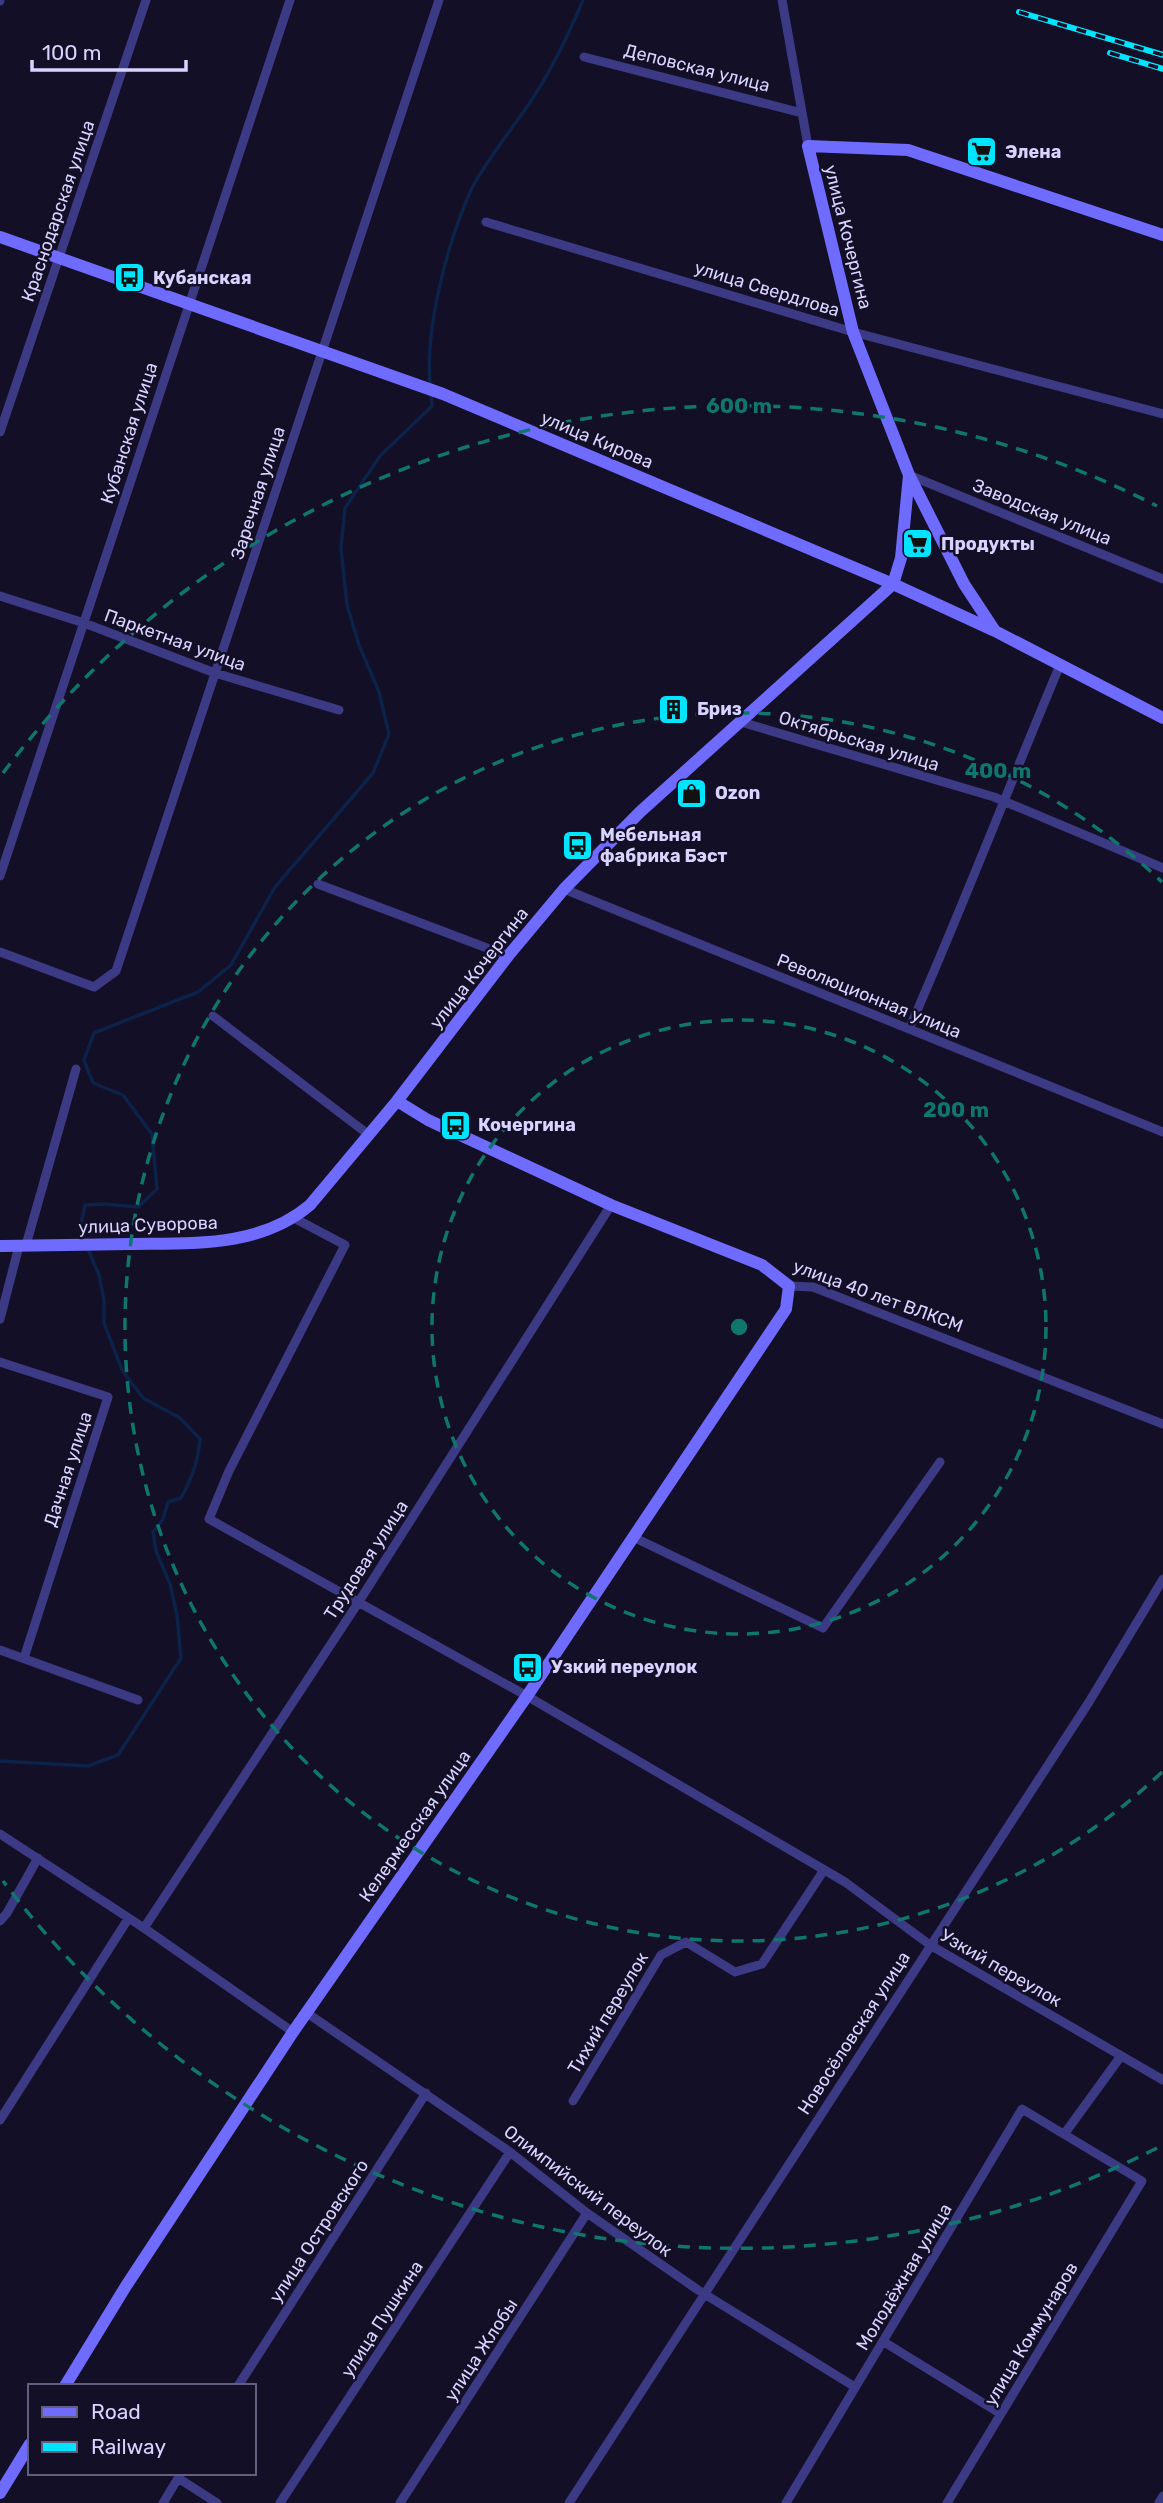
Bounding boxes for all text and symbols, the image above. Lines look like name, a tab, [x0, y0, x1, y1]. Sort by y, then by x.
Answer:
scale bar	[32, 28, 186, 72]
street label: Деповская улица	[622, 39, 772, 97]
text: 100 m	[42, 40, 101, 65]
street label: Краснодарская улица	[17, 117, 99, 305]
supermarket icon: Элена	[965, 135, 999, 169]
place label: Элена	[1005, 141, 1061, 163]
street label: улица Кочергина	[819, 163, 877, 311]
street label: улица Свердлова	[692, 256, 842, 322]
bus stop icon: Кубанская	[113, 261, 147, 295]
place label: Кубанская	[153, 267, 252, 289]
street label: Кубанская улица	[96, 360, 162, 506]
text: 600 m	[706, 393, 772, 418]
street label: улица Кирова	[538, 406, 656, 474]
street label: Заречная улица	[226, 424, 290, 562]
street label: Заводская улица	[969, 474, 1115, 550]
supermarket icon: Продукты	[901, 527, 935, 561]
place label: Продукты	[941, 533, 1035, 555]
street label: Паркетная улица	[101, 604, 249, 676]
building icon: Бриз	[657, 692, 691, 726]
place label: Бриз	[697, 698, 742, 720]
street label: Октябрьская улица	[776, 706, 942, 776]
text: 400 m	[965, 758, 1031, 783]
shop icon: Ozon	[675, 776, 709, 810]
place label: Ozon	[715, 782, 760, 804]
place label: Мебельная фабрика Бэст	[600, 824, 728, 867]
bus stop icon: Мебельная фабрика Бэст	[560, 828, 594, 862]
street label: улица Кочергина	[425, 903, 533, 1033]
street label: Революционная улица	[774, 949, 964, 1043]
text: 200 m	[923, 1097, 989, 1122]
bus stop icon: Кочергина	[438, 1108, 472, 1142]
place label: Кочергина	[478, 1114, 576, 1136]
street label: улица Суворова	[78, 1212, 218, 1238]
street label: улица 40 лет ВЛКСМ	[790, 1255, 966, 1337]
centre of rings	[727, 1315, 751, 1339]
street label: Дачная улица	[39, 1409, 97, 1529]
street label: Трудовая улица	[319, 1496, 413, 1624]
bus stop icon: Узкий переулок	[511, 1650, 545, 1684]
place label: Узкий переулок	[551, 1656, 697, 1678]
street label: Келермесская улица	[354, 1746, 476, 1906]
street label: Узкий переулок	[936, 1924, 1066, 2012]
street label: Новосёловская улица	[793, 1947, 915, 2119]
street label: Тихий переулок	[563, 1948, 653, 2078]
street label: Олимпийский переулок	[500, 2121, 677, 2262]
street label: улица Островского	[265, 2155, 373, 2307]
street label: Молодёжная улица	[851, 2200, 957, 2354]
street label: улица Пушкина	[336, 2257, 428, 2381]
street label: улица Коммунаров	[979, 2258, 1083, 2410]
street label: улица Жлобы	[440, 2295, 522, 2405]
legend	[28, 2384, 256, 2475]
text: Road	[91, 2399, 141, 2424]
text: Railway	[91, 2434, 166, 2459]

